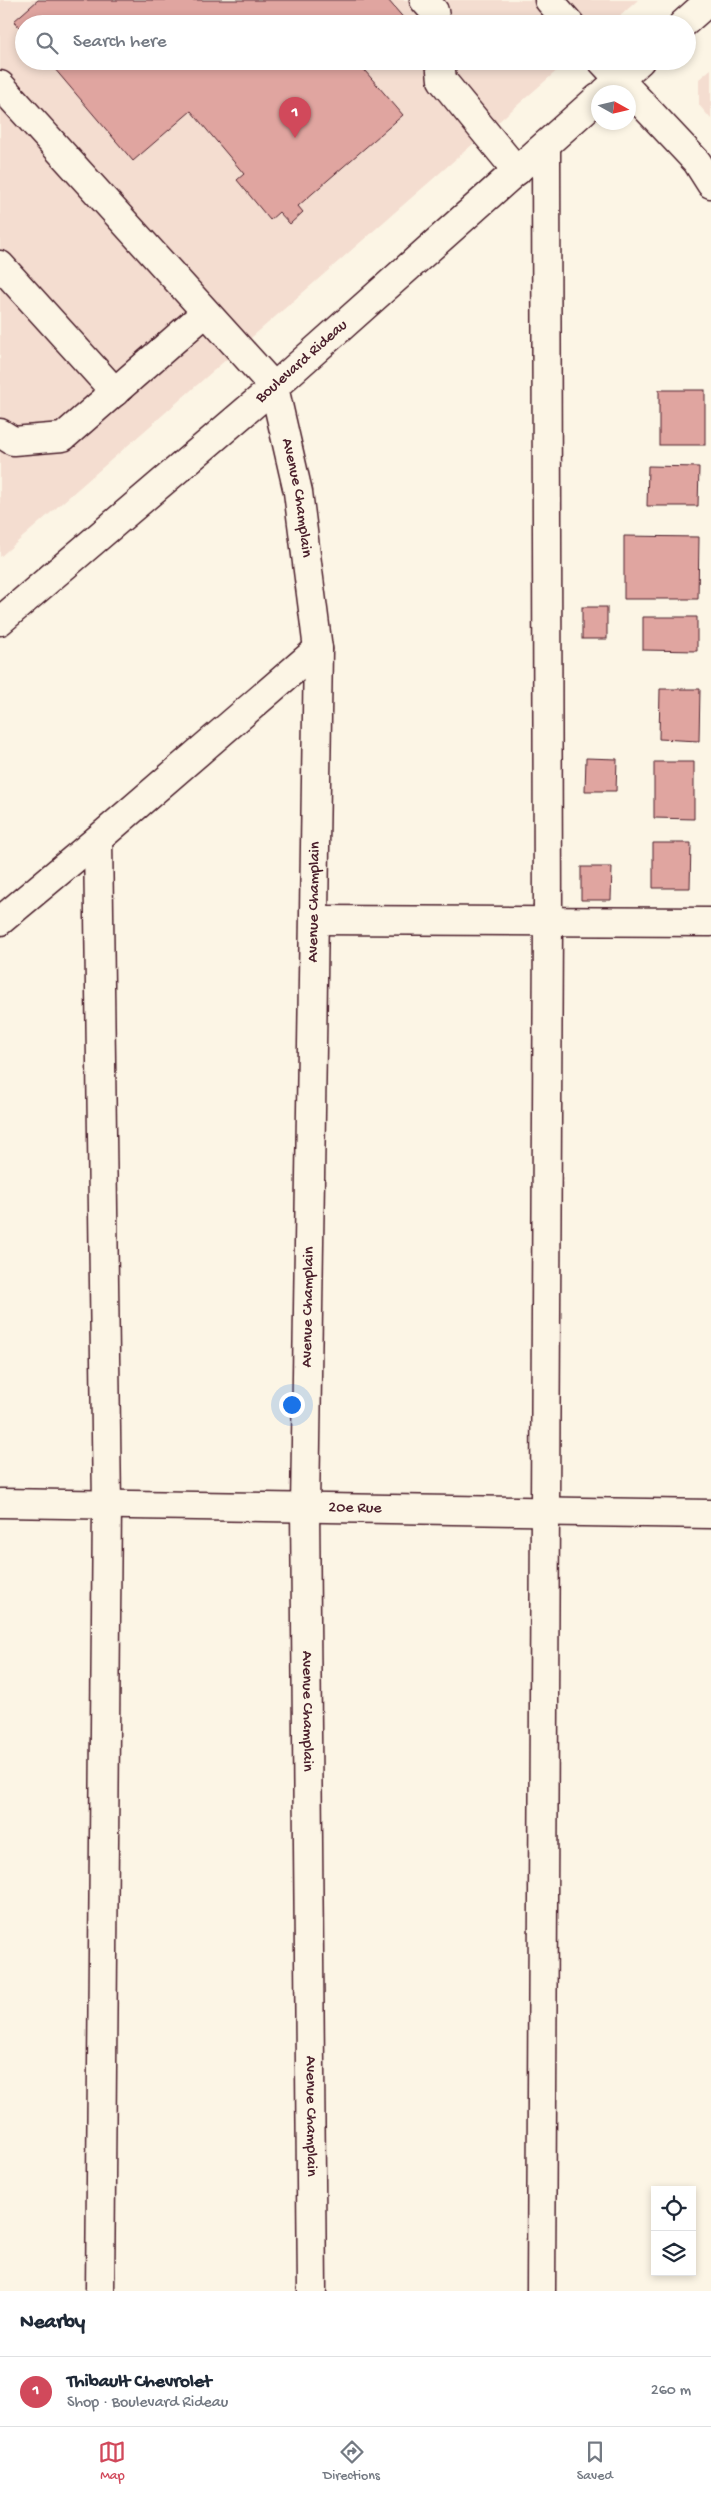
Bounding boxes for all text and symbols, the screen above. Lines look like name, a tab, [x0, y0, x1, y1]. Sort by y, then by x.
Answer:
search box	[15, 15, 696, 70]
icon: search	[33, 29, 61, 57]
text: Search here	[73, 31, 167, 54]
north arrow	[591, 85, 636, 130]
pin: 1	[279, 97, 311, 138]
street label: Boulevard Rideau	[251, 316, 352, 408]
street label: Avenue Champlain	[277, 436, 316, 559]
street label: Avenue Champlain	[304, 841, 326, 963]
street label: Avenue Champlain	[298, 1246, 320, 1368]
your location	[279, 1392, 305, 1418]
street label: 20e Rue	[328, 1499, 382, 1518]
street label: Avenue Champlain	[297, 1651, 317, 1772]
street label: Avenue Champlain	[300, 2056, 320, 2177]
map controls	[651, 2186, 696, 2276]
button: locate	[651, 2186, 696, 2231]
button: layers	[651, 2231, 696, 2276]
text: Nearby	[20, 2311, 85, 2336]
text: Thibault Chevrolet	[67, 2371, 212, 2394]
text: 1	[33, 2382, 39, 2401]
text: 260 m	[651, 2382, 691, 2401]
text: Shop · Boulevard Rideau	[67, 2394, 228, 2413]
tab: Map	[98, 2438, 126, 2485]
tab: Directions	[323, 2438, 380, 2485]
tab: Saved	[577, 2438, 613, 2485]

